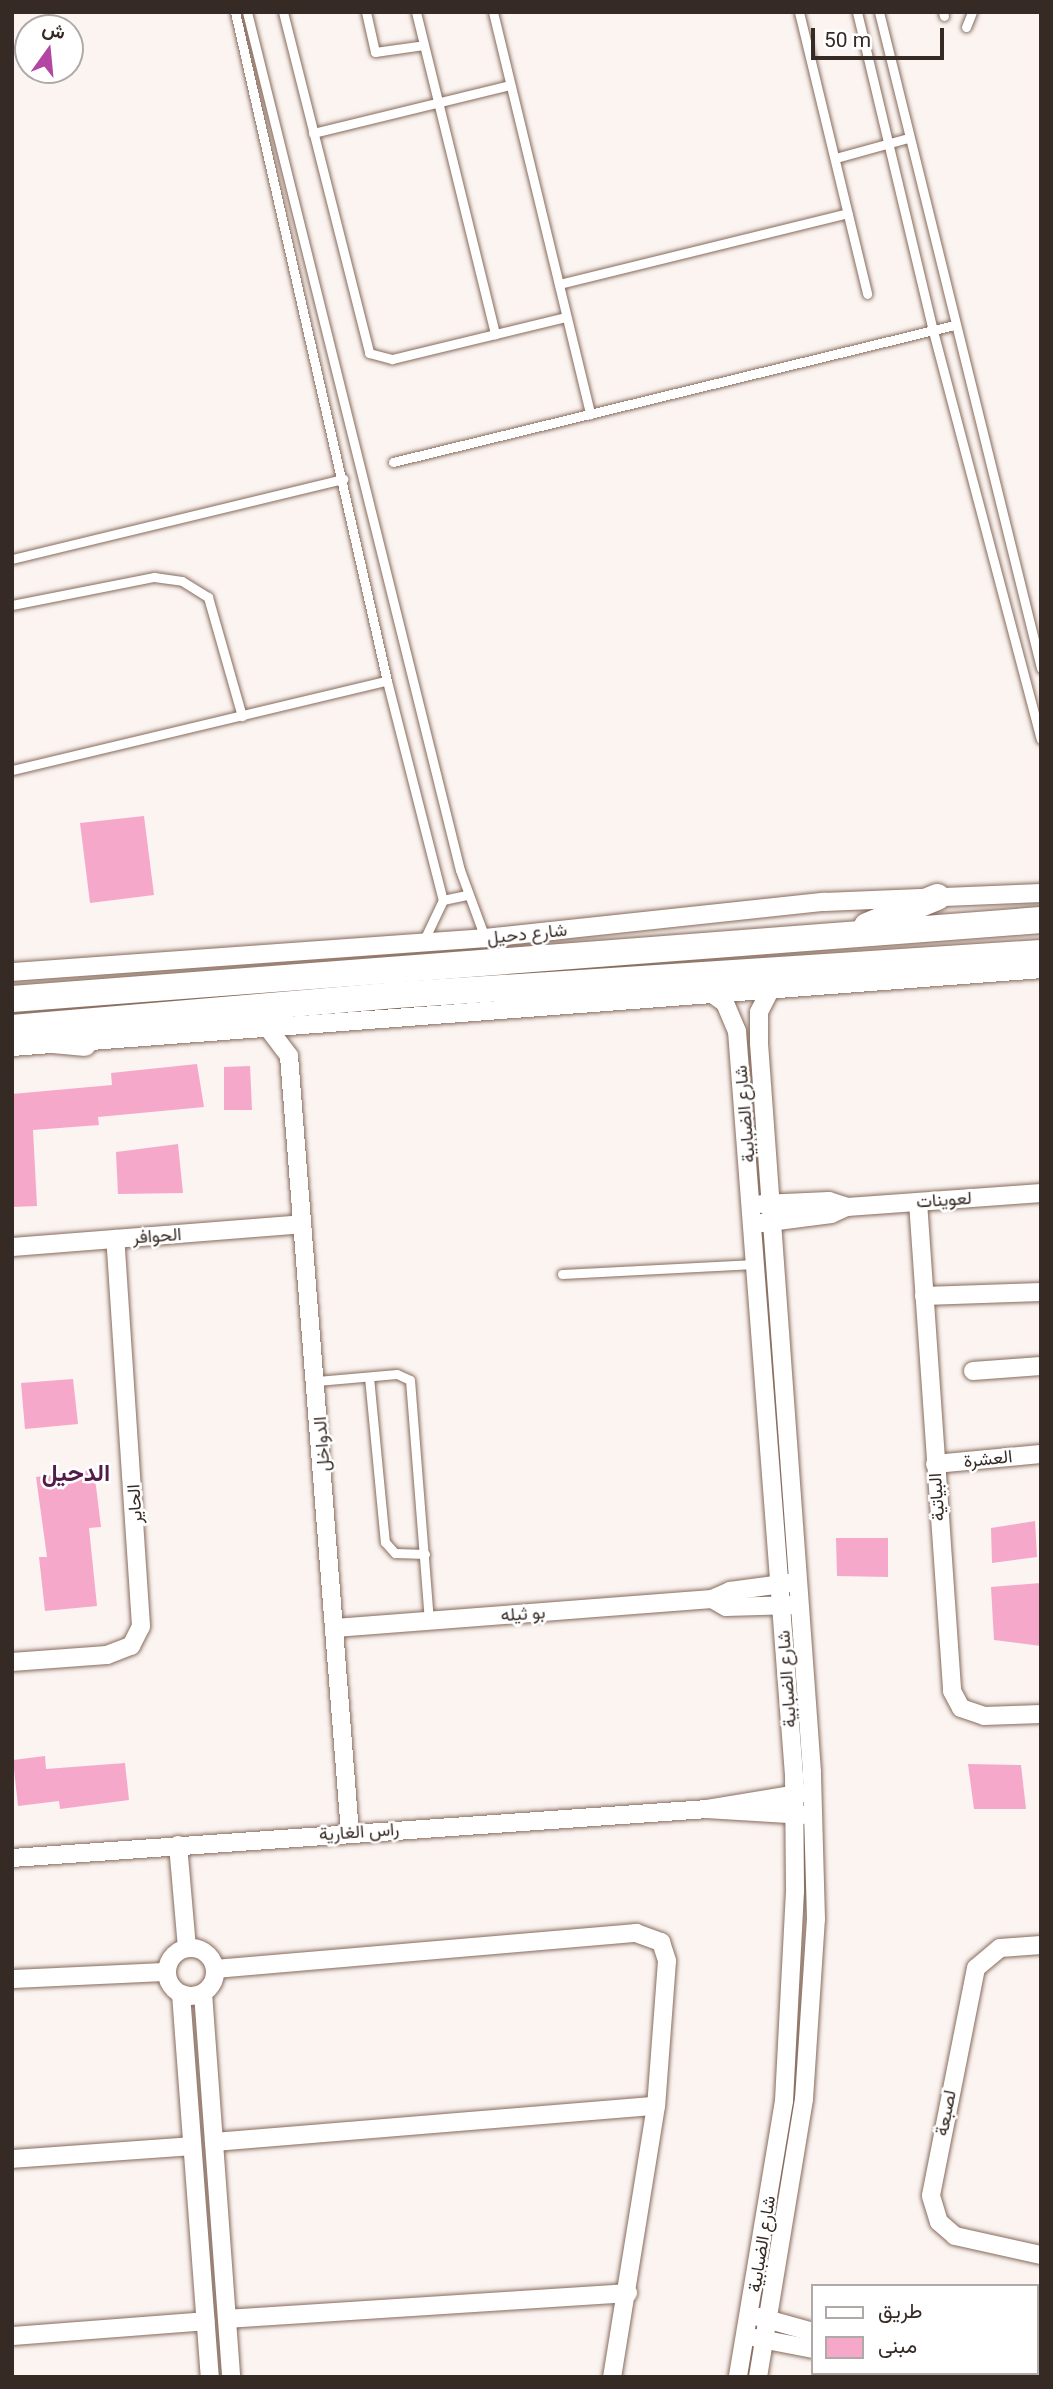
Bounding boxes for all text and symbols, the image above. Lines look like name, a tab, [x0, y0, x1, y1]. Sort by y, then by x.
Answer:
north arrow	[14, 14, 84, 84]
scale bar	[815, 14, 948, 58]
text: ش	[40, 16, 68, 44]
text: 50 m	[824, 28, 871, 52]
street label: شارع دحيل	[486, 919, 568, 949]
street label: شارع الضبابية	[730, 1064, 760, 1164]
street label: لعوينات	[916, 1187, 972, 1213]
street label: الحوافر	[132, 1224, 182, 1248]
street label: الدواخل	[309, 1416, 335, 1472]
street label: العشرة	[963, 1446, 1013, 1472]
district label: الدحيل	[42, 1460, 110, 1488]
street label: البياتية	[925, 1472, 949, 1522]
street label: الحاير	[123, 1484, 147, 1524]
street label: بو ثيله	[500, 1602, 546, 1626]
street label: شارع الضبابية	[773, 1630, 801, 1728]
street label: راس الغارية	[318, 1818, 400, 1846]
street label: لصبعة	[931, 2088, 961, 2138]
street label: شارع الضبابية	[744, 2194, 780, 2294]
legend	[811, 2284, 1039, 2375]
text: طريق	[878, 2299, 923, 2323]
text: مبنى	[878, 2334, 917, 2358]

